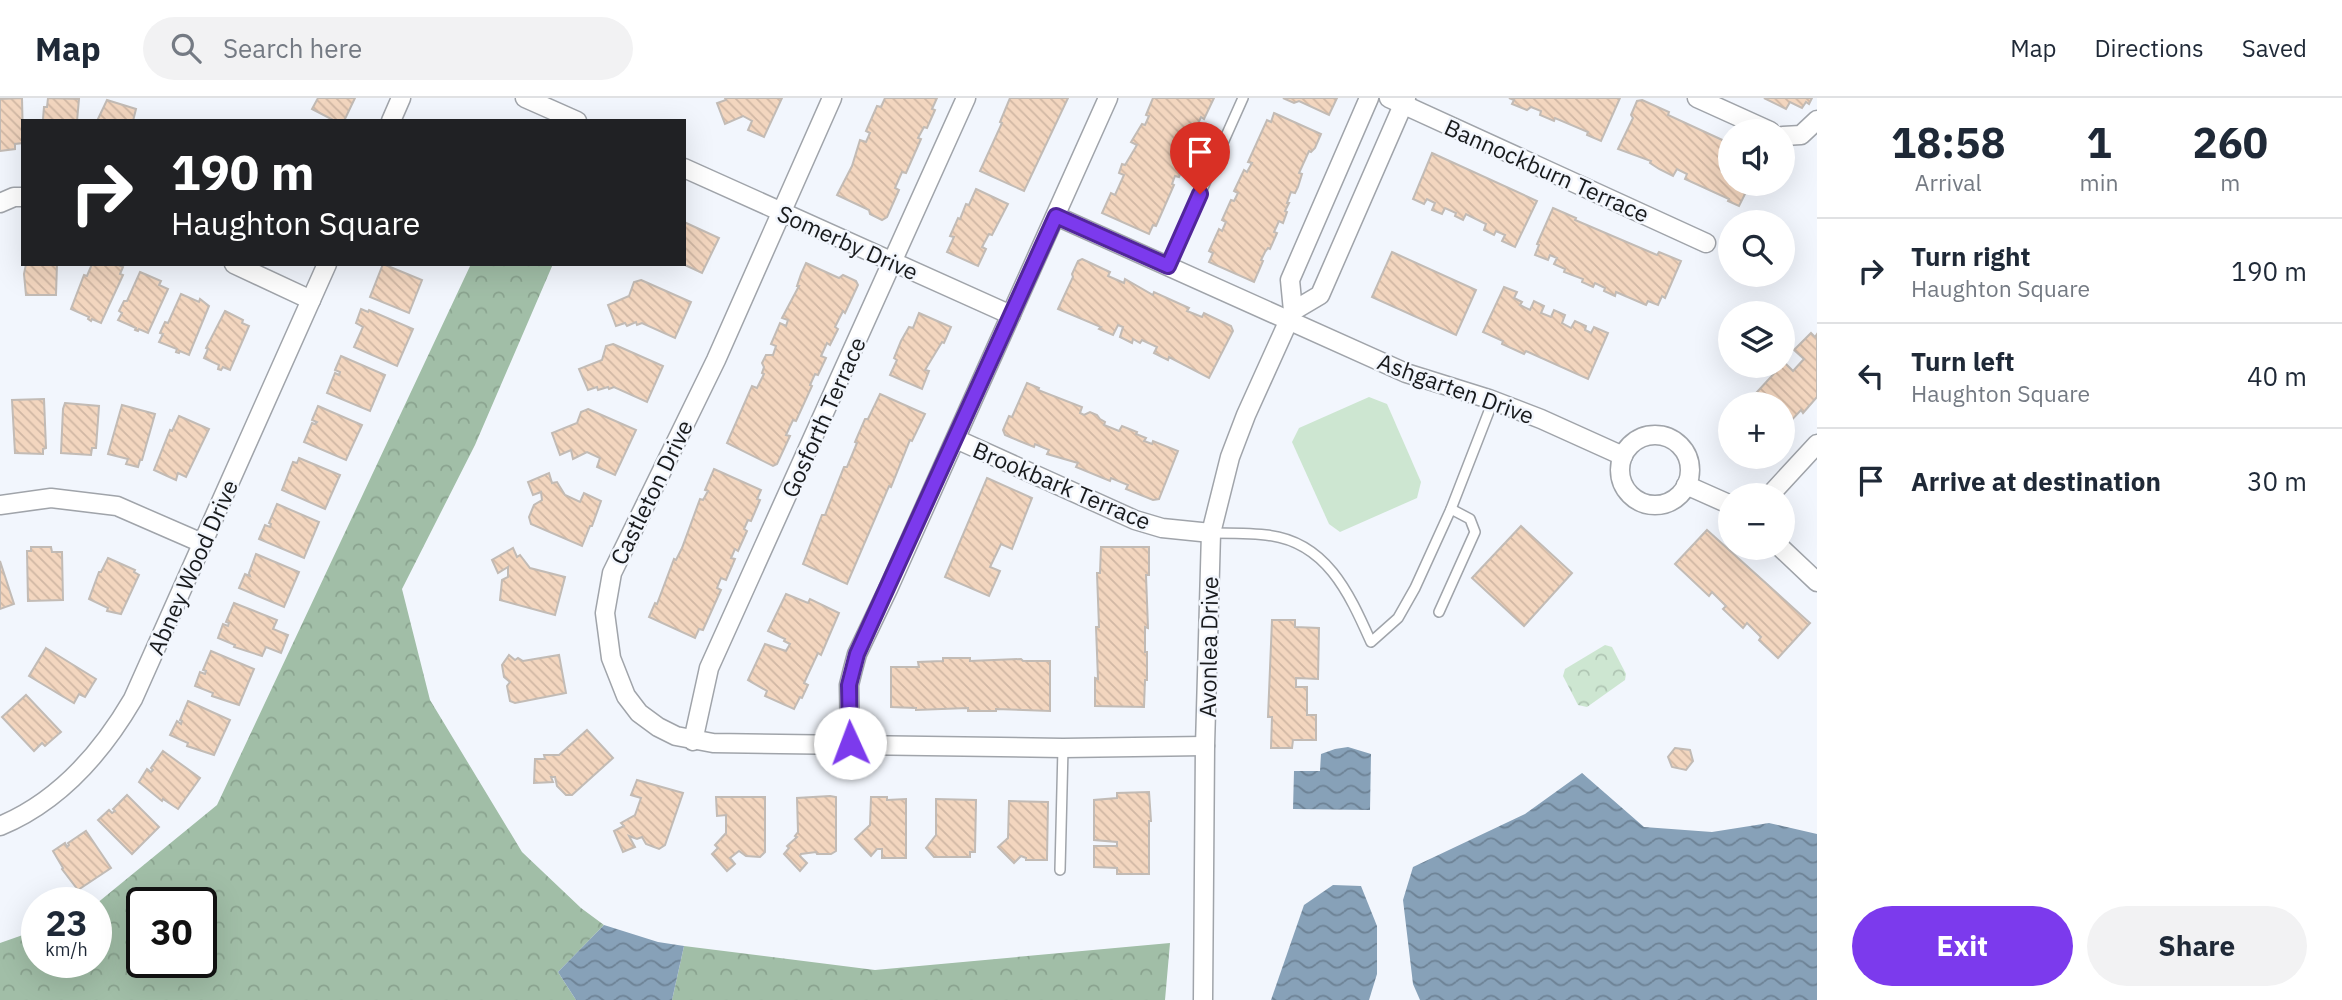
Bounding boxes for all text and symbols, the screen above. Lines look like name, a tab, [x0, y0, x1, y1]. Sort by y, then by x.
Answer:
search box	[143, 17, 633, 80]
text: Map	[35, 27, 101, 70]
icon: search	[167, 29, 205, 67]
text: Search here	[223, 31, 362, 65]
text: Map	[2010, 32, 2056, 64]
text: Directions	[2094, 32, 2204, 64]
text: Saved	[2242, 32, 2307, 64]
street label: Bannockburn Terrace	[1440, 111, 1654, 229]
text: 18:58	[1891, 115, 2006, 170]
text: 1	[2086, 115, 2112, 170]
text: 260	[2192, 115, 2268, 170]
map controls	[1718, 119, 1795, 560]
button: sound	[1718, 119, 1795, 196]
pin	[1170, 122, 1230, 194]
icon: arrive	[1181, 133, 1219, 171]
text: 190 m	[171, 140, 315, 203]
icon: right	[56, 147, 147, 238]
text: Arrival	[1915, 167, 1982, 197]
text: min	[2080, 167, 2118, 197]
text: m	[2220, 167, 2240, 197]
street label: Somerby Drive	[773, 198, 923, 286]
text: Haughton Square	[171, 202, 420, 244]
button: search	[1718, 210, 1795, 287]
text: Turn right	[1911, 239, 2030, 273]
icon: right	[1852, 252, 1890, 290]
text: 190 m	[2231, 254, 2307, 288]
text: Haughton Square	[1911, 273, 2090, 303]
button: layers	[1718, 301, 1795, 378]
street label: Gosforth Terrace	[774, 332, 872, 502]
text: Turn left	[1911, 344, 2014, 378]
street label: Ashgarten Drive	[1374, 346, 1538, 430]
icon: left	[1852, 357, 1890, 395]
text: 40 m	[2247, 359, 2307, 393]
text: Haughton Square	[1911, 378, 2090, 408]
button: +	[1718, 392, 1795, 469]
street label: Castleton Drive	[603, 415, 699, 569]
street label: Brookbark Terrace	[969, 434, 1155, 536]
icon: arrive	[1852, 462, 1890, 500]
text: Arrive at destination	[1911, 464, 2161, 498]
text: 30 m	[2247, 464, 2307, 498]
street label: Abney Wood Drive	[140, 475, 244, 659]
button: −	[1718, 483, 1795, 560]
street label: Avonlea Drive	[1192, 576, 1224, 718]
position arrow	[813, 706, 887, 780]
speed limit sign: 30	[126, 887, 217, 978]
text: 23	[45, 900, 88, 946]
button: Exit	[1852, 906, 2073, 986]
button: Share	[2087, 906, 2307, 986]
text: km/h	[45, 938, 88, 961]

